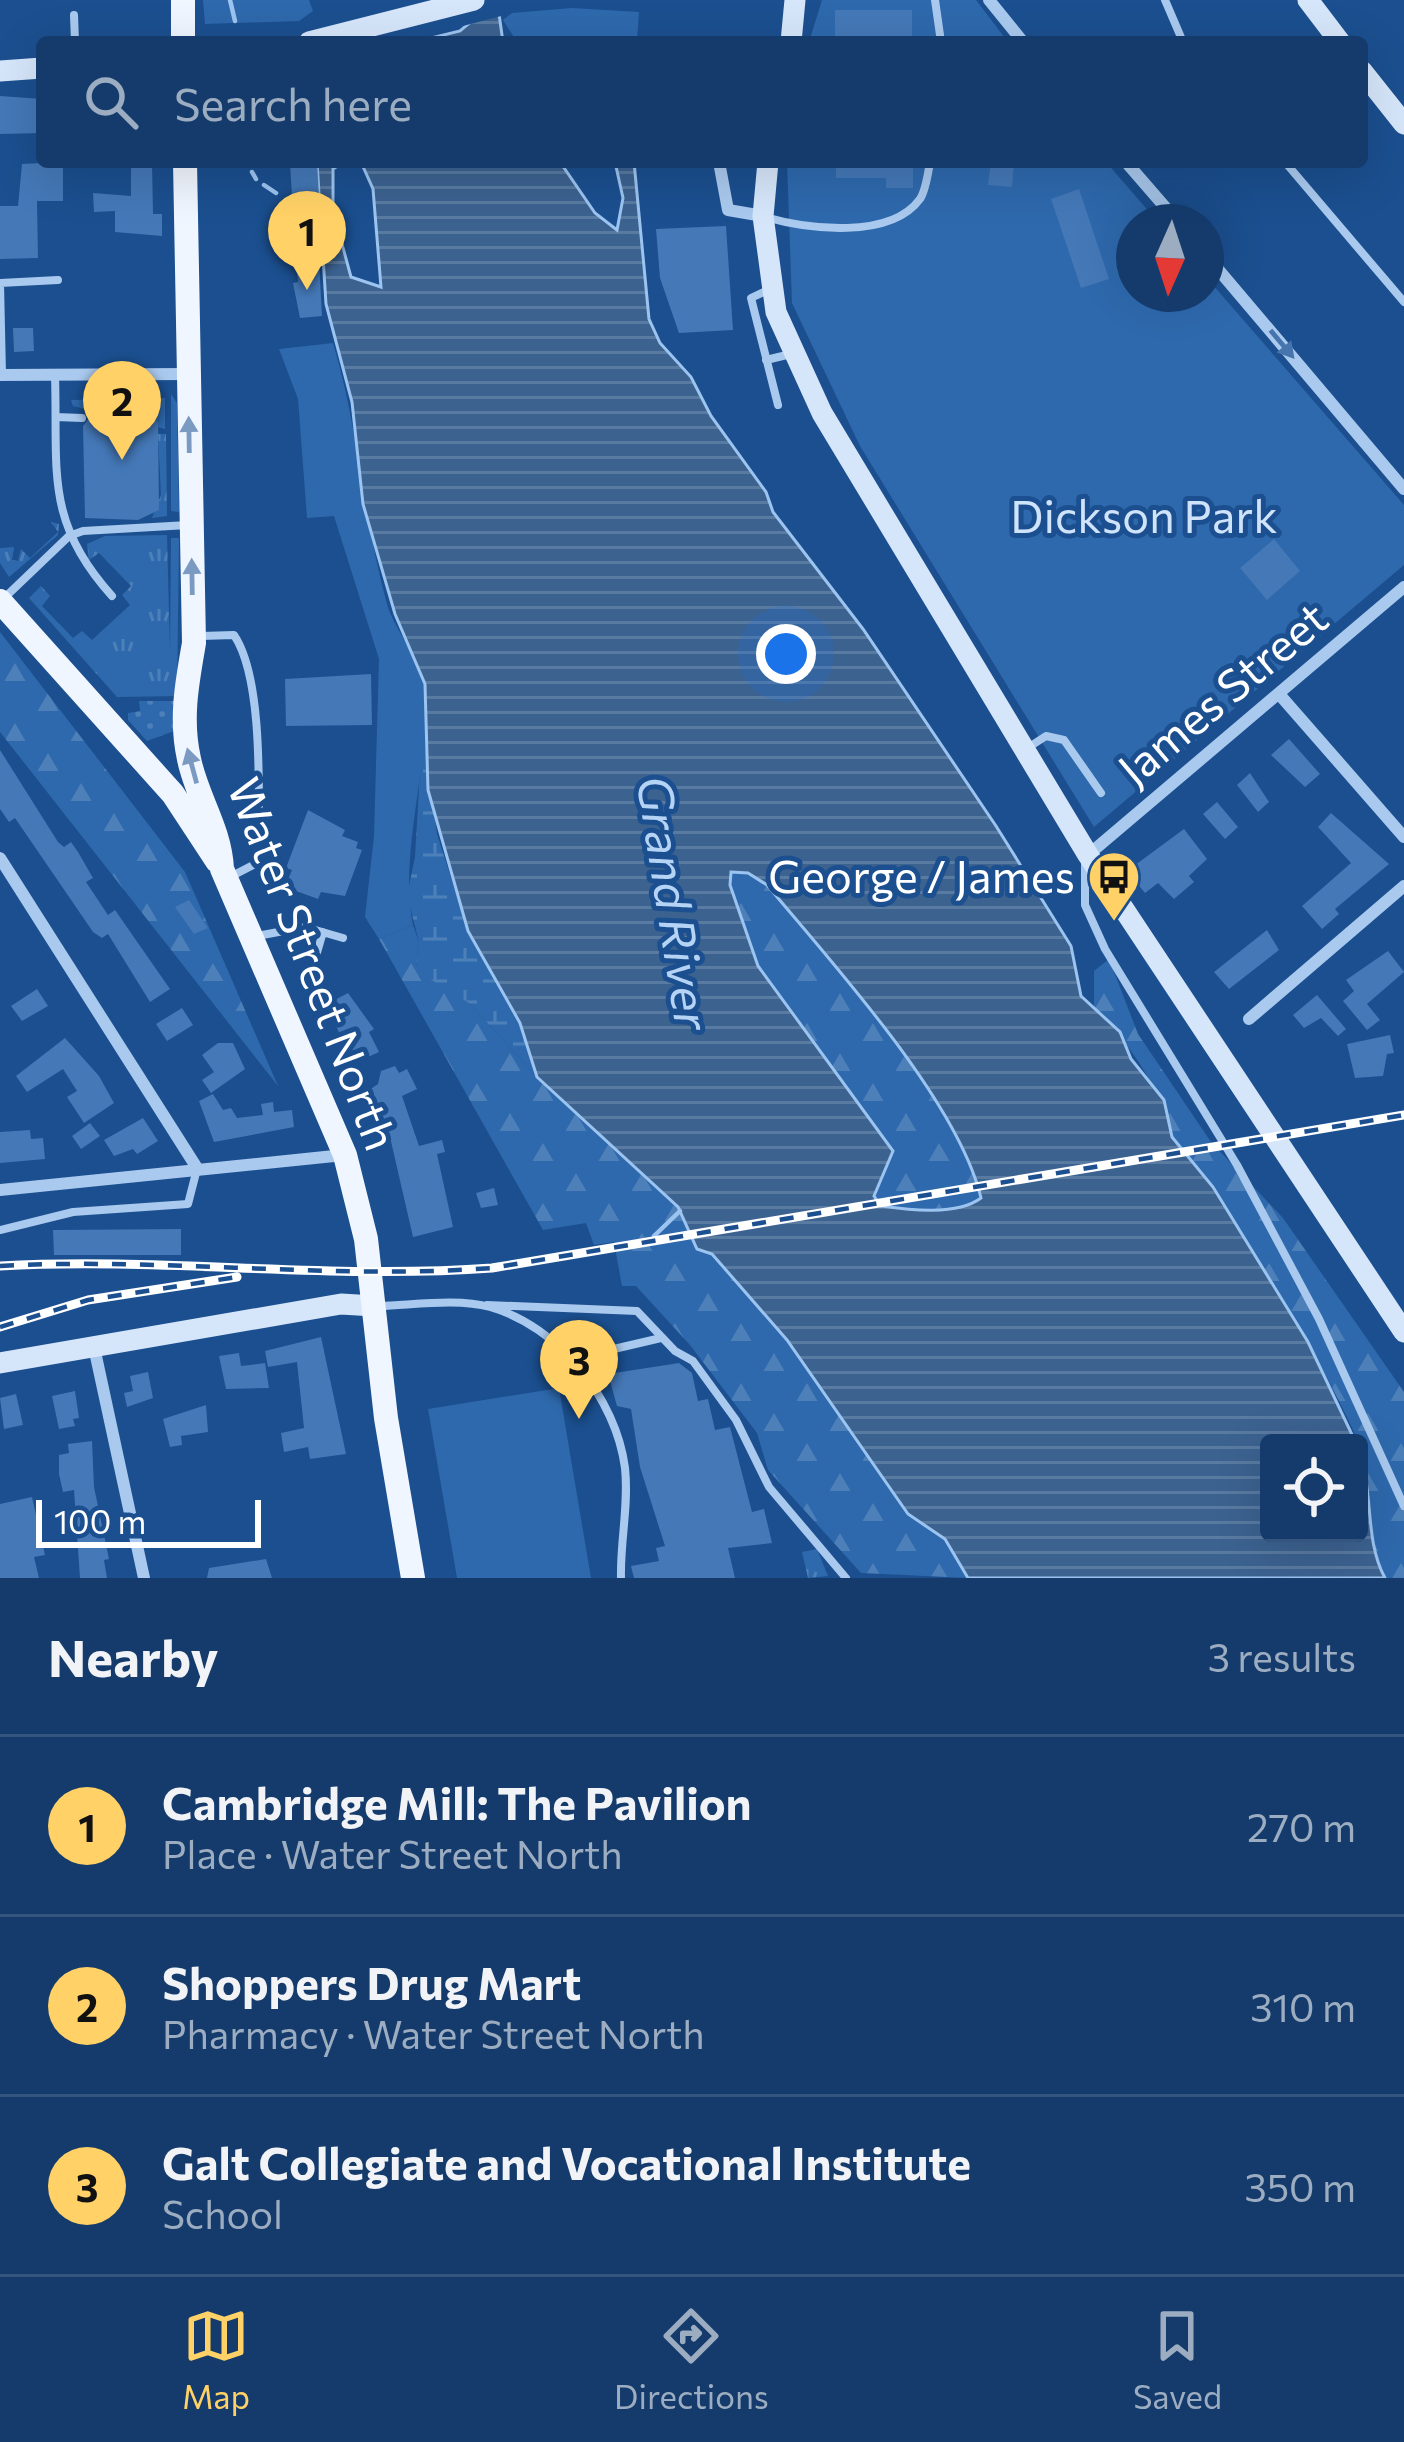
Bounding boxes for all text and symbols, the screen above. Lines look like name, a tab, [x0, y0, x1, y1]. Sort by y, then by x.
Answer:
search box	[36, 36, 1368, 168]
icon: search	[78, 69, 144, 135]
text: Search here	[174, 75, 412, 130]
pin: 1	[268, 191, 346, 290]
north arrow	[1116, 204, 1224, 312]
one-way arrow	[1268, 329, 1294, 359]
pin: 2	[83, 361, 161, 460]
one-way arrow	[180, 415, 199, 453]
park label: Dickson Park	[1010, 487, 1278, 542]
one-way arrow	[183, 557, 202, 595]
street label: James Street	[1106, 589, 1337, 795]
your location	[756, 624, 816, 684]
one-way arrow	[182, 747, 201, 784]
street label: Water Street North	[218, 769, 411, 1157]
water label: Grand River	[626, 771, 725, 1036]
place label: George / James	[768, 847, 1075, 902]
bus stop icon: George / James	[1086, 849, 1142, 923]
pin: 3	[540, 1320, 618, 1419]
map controls	[1260, 1434, 1368, 1542]
button: locate	[1260, 1434, 1368, 1542]
scale bar	[36, 1494, 261, 1547]
text: 100 m	[54, 1500, 146, 1541]
text: Nearby	[48, 1625, 218, 1688]
text: 3 results	[1208, 1632, 1356, 1680]
text: Cambridge Mill: The Pavilion	[162, 1774, 752, 1829]
text: 1	[78, 1802, 96, 1850]
text: 270 m	[1247, 1802, 1356, 1850]
text: Place · Water Street North	[162, 1829, 623, 1877]
text: Shoppers Drug Mart	[162, 1954, 581, 2009]
text: 2	[76, 1982, 98, 2030]
text: 310 m	[1250, 1982, 1356, 2030]
text: Pharmacy · Water Street North	[162, 2009, 705, 2057]
text: Galt Collegiate and Vocational Institute	[162, 2134, 971, 2189]
text: 3	[76, 2162, 98, 2210]
text: 350 m	[1244, 2162, 1356, 2210]
text: School	[162, 2189, 283, 2237]
tab: Map	[182, 2303, 250, 2416]
tab: Directions	[614, 2303, 769, 2416]
tab: Saved	[1133, 2303, 1222, 2416]

